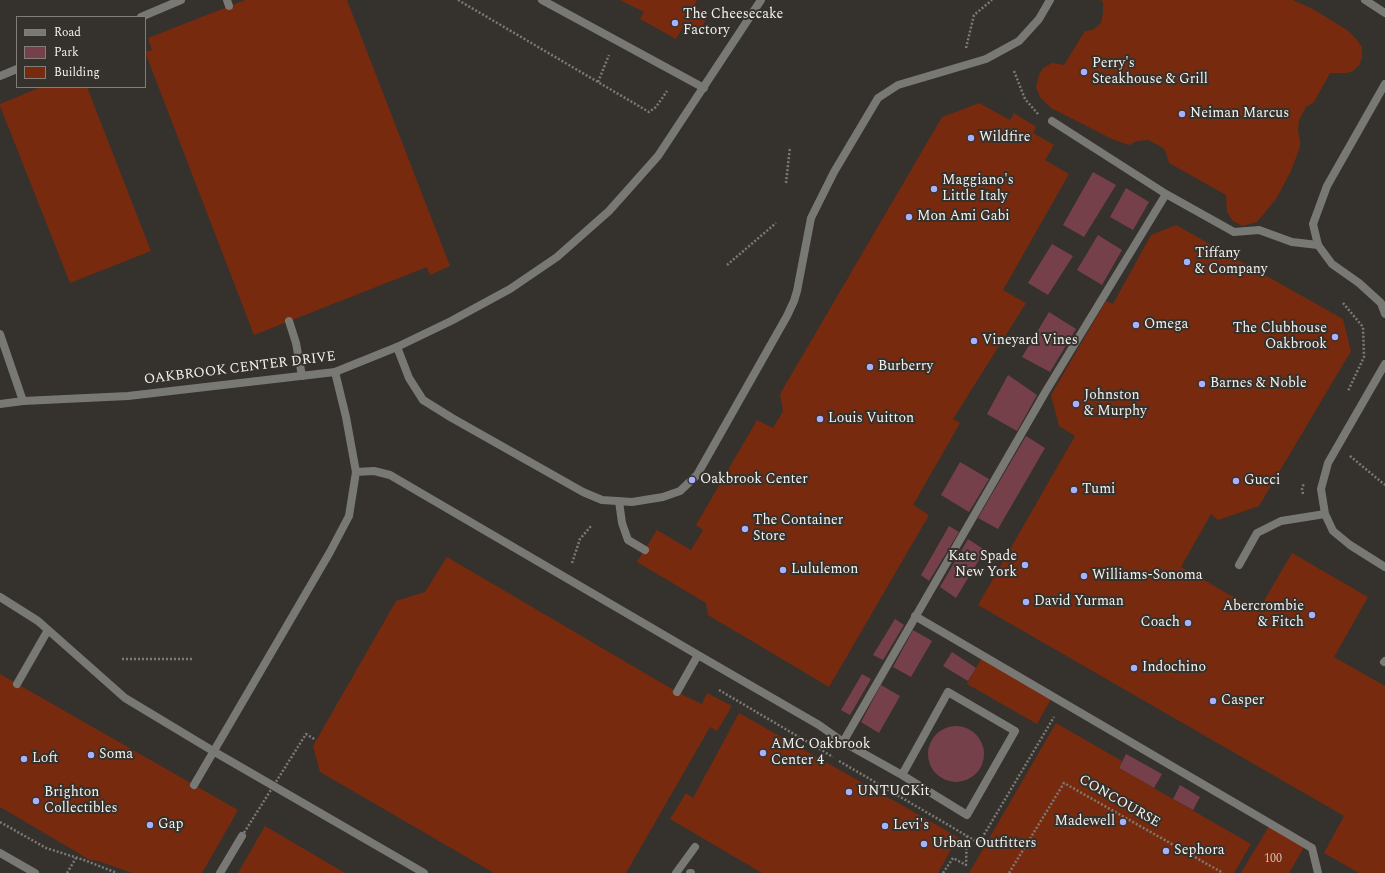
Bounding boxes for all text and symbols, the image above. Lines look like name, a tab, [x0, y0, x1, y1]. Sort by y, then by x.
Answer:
place label: The Cheesecake Factory	[683, 7, 783, 40]
legend	[16, 16, 146, 88]
marker: The Cheesecake Factory	[670, 18, 680, 28]
text: Road	[54, 23, 81, 42]
text: Park	[54, 43, 79, 62]
place label: Perry's Steakhouse & Grill	[1092, 56, 1208, 88]
text: Building	[54, 63, 100, 82]
marker: Perry's Steakhouse & Grill	[1079, 67, 1089, 77]
place label: Neiman Marcus	[1190, 106, 1289, 122]
marker: Neiman Marcus	[1177, 109, 1187, 119]
place label: Wildfire	[979, 130, 1030, 146]
marker: Wildfire	[966, 133, 976, 143]
place label: Maggiano's Little Italy	[942, 173, 1014, 206]
marker: Maggiano's Little Italy	[929, 184, 939, 194]
place label: Mon Ami Gabi	[917, 209, 1010, 225]
marker: Mon Ami Gabi	[904, 212, 914, 222]
place label: Tiffany & Company	[1195, 246, 1268, 278]
marker: Tiffany & Company	[1182, 257, 1192, 267]
place label: Omega	[1144, 317, 1188, 333]
marker: Omega	[1131, 320, 1141, 330]
place label: The Clubhouse Oakbrook	[1233, 321, 1327, 354]
marker: The Clubhouse Oakbrook	[1330, 332, 1340, 342]
place label: Vineyard Vines	[982, 333, 1078, 349]
marker: Vineyard Vines	[969, 336, 979, 346]
street label: OAKBROOK CENTER DRIVE	[143, 349, 337, 389]
place label: Burberry	[878, 359, 933, 375]
marker: Burberry	[865, 362, 875, 372]
place label: Barnes & Noble	[1210, 376, 1307, 392]
marker: Barnes & Noble	[1197, 379, 1207, 389]
place label: Johnston & Murphy	[1084, 388, 1147, 420]
marker: Johnston & Murphy	[1071, 399, 1081, 409]
place label: Louis Vuitton	[828, 411, 914, 427]
marker: Louis Vuitton	[815, 414, 825, 424]
place label: Oakbrook Center	[700, 472, 808, 488]
place label: Gucci	[1244, 473, 1280, 489]
marker: Oakbrook Center	[687, 475, 697, 485]
marker: Gucci	[1231, 476, 1241, 486]
place label: Tumi	[1082, 482, 1116, 498]
marker: Tumi	[1069, 485, 1079, 495]
place label: The Container Store	[753, 513, 843, 546]
marker: The Container Store	[740, 524, 750, 534]
place label: Kate Spade New York	[948, 549, 1017, 582]
marker: Kate Spade New York	[1020, 560, 1030, 570]
place label: Lululemon	[791, 562, 858, 578]
marker: Lululemon	[778, 565, 788, 575]
place label: Williams-Sonoma	[1092, 568, 1203, 584]
marker: Williams-Sonoma	[1079, 571, 1089, 581]
place label: David Yurman	[1034, 594, 1124, 610]
marker: David Yurman	[1021, 597, 1031, 607]
place label: Abercrombie & Fitch	[1223, 599, 1304, 632]
marker: Abercrombie & Fitch	[1307, 610, 1317, 620]
place label: Coach	[1141, 615, 1180, 631]
marker: Coach	[1183, 618, 1193, 628]
place label: Indochino	[1142, 660, 1206, 676]
marker: Indochino	[1129, 663, 1139, 673]
place label: Casper	[1221, 693, 1264, 709]
marker: Casper	[1208, 696, 1218, 706]
place label: AMC Oakbrook Center 4	[771, 737, 871, 770]
place label: Soma	[99, 747, 133, 763]
marker: AMC Oakbrook Center 4	[758, 748, 768, 758]
marker: Soma	[86, 750, 96, 760]
place label: Loft	[32, 751, 58, 767]
marker: Loft	[19, 754, 29, 764]
street label: CONCOURSE	[1075, 772, 1163, 832]
place label: UNTUCKit	[857, 784, 930, 800]
place label: Brighton Collectibles	[44, 785, 118, 818]
marker: UNTUCKit	[844, 787, 854, 797]
marker: Brighton Collectibles	[31, 796, 41, 806]
place label: Madewell	[1055, 814, 1115, 830]
place label: Gap	[158, 817, 184, 833]
marker: Madewell	[1118, 817, 1128, 827]
place label: Levi's	[893, 818, 929, 834]
marker: Gap	[145, 820, 155, 830]
marker: Levi's	[880, 821, 890, 831]
place label: Urban Outfitters	[932, 836, 1037, 852]
marker: Urban Outfitters	[919, 839, 929, 849]
place label: Sephora	[1174, 843, 1225, 859]
marker: Sephora	[1161, 846, 1171, 856]
house number: 100	[1264, 853, 1282, 867]

